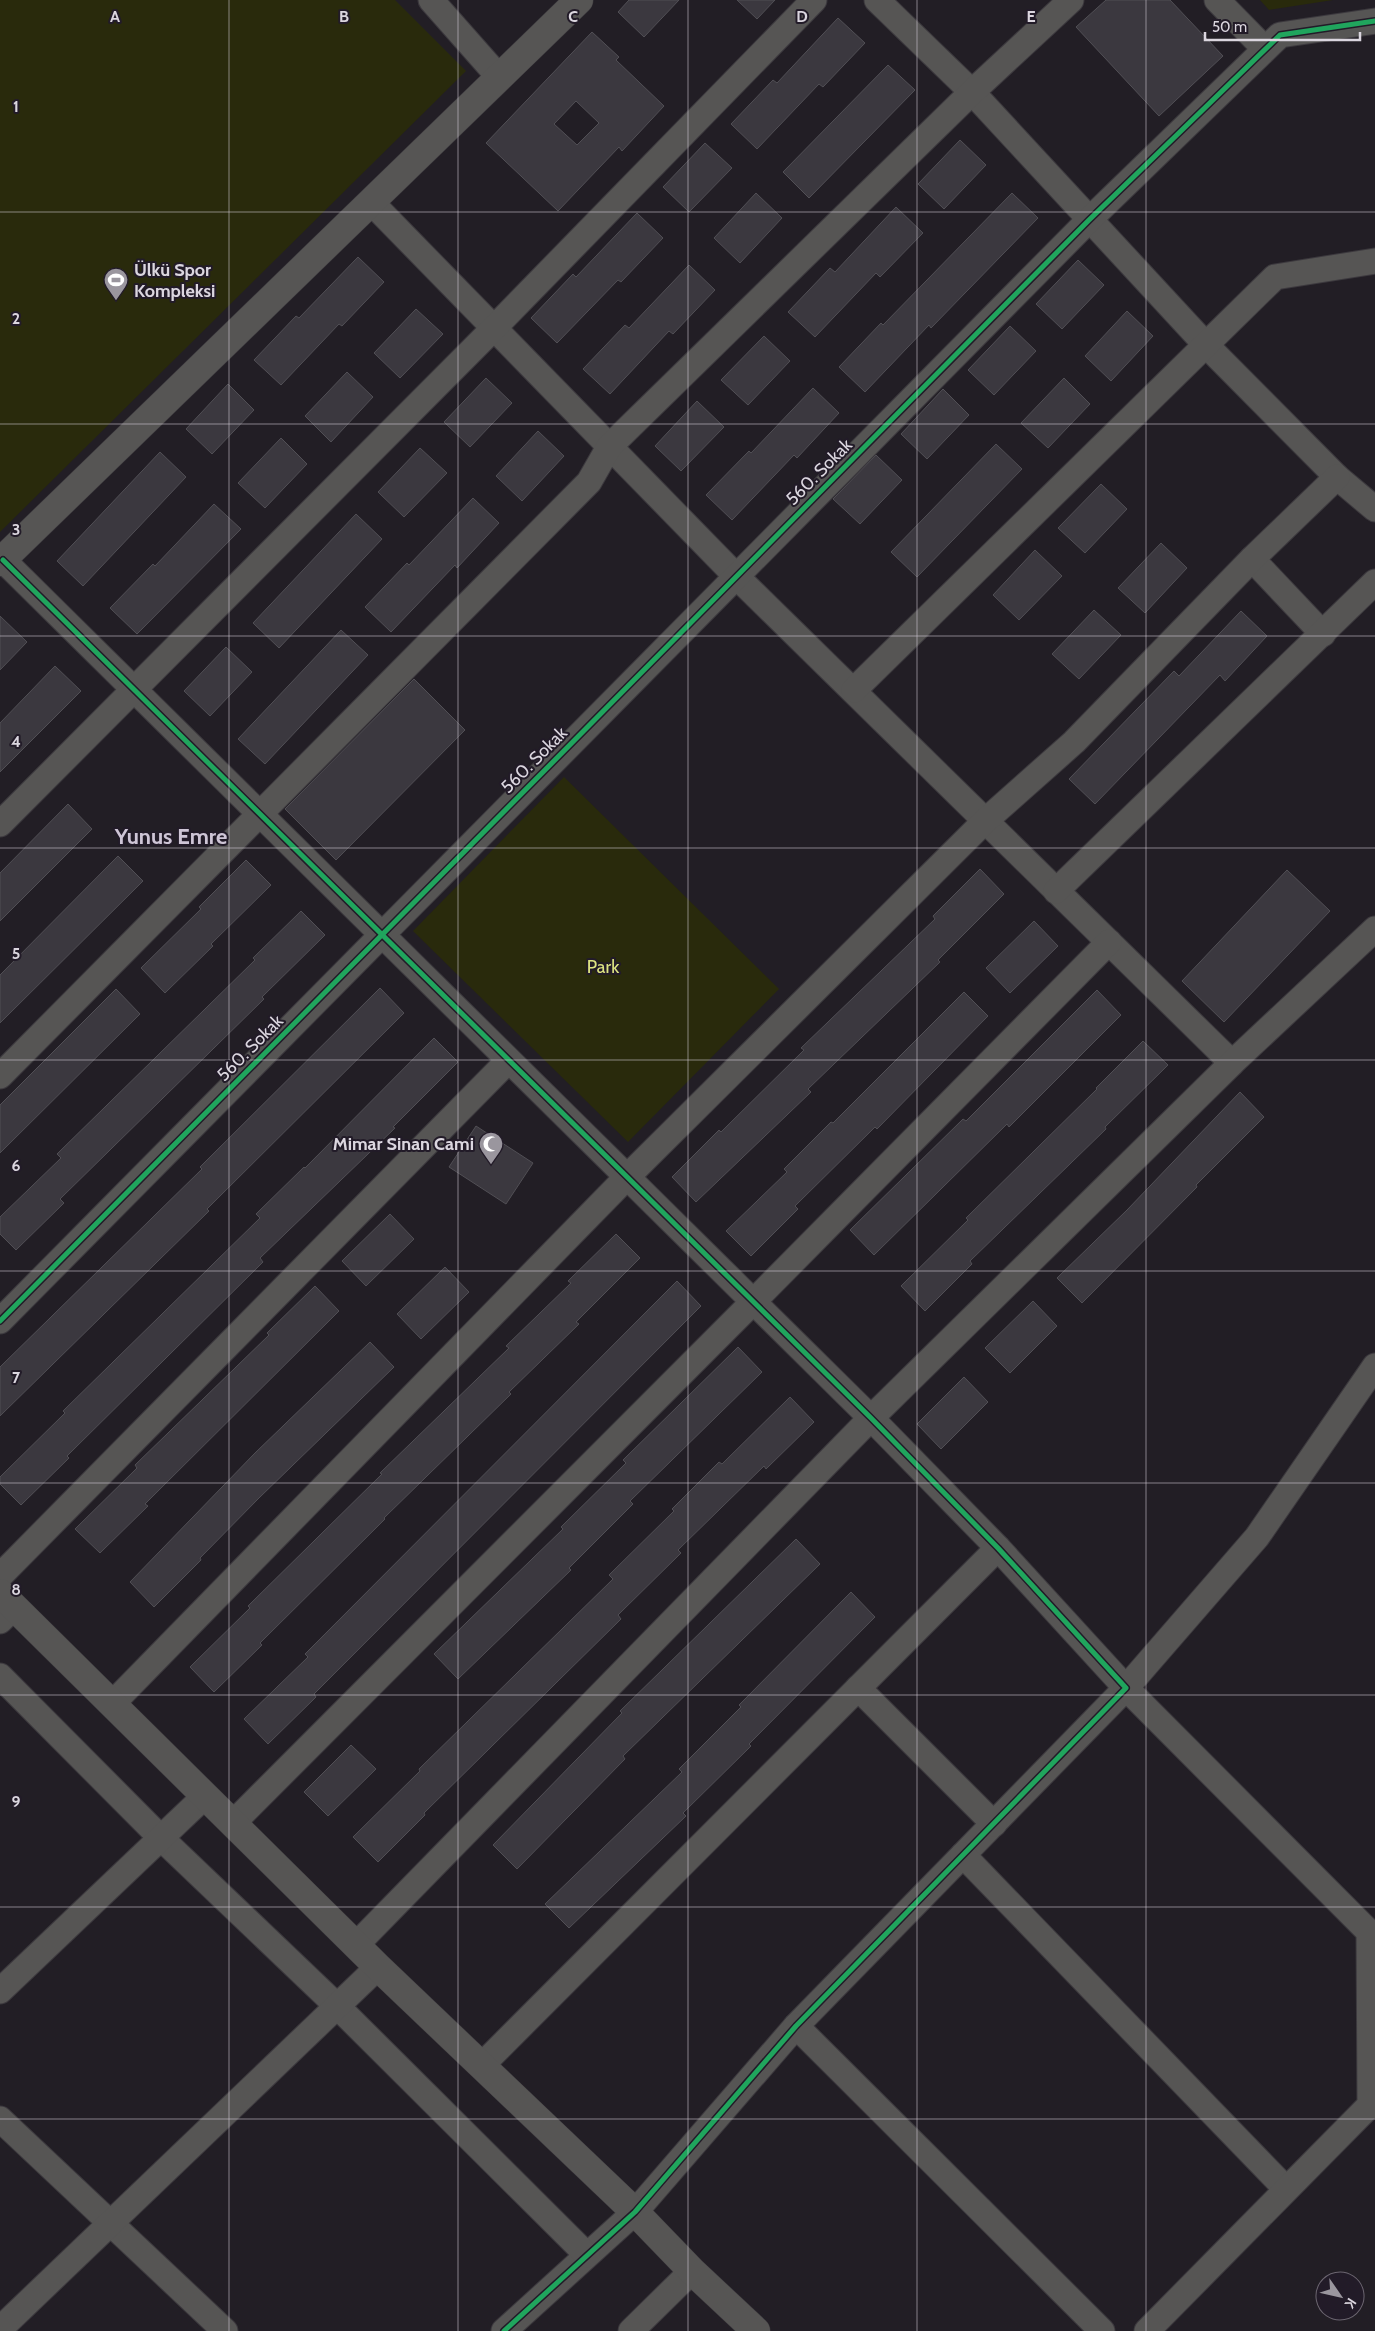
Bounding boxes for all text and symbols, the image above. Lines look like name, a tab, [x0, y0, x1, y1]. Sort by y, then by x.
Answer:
text: A	[110, 7, 120, 26]
text: B	[339, 7, 349, 26]
text: C	[568, 7, 578, 26]
text: D	[796, 7, 808, 26]
text: E	[1026, 7, 1036, 26]
scale bar	[1205, 10, 1360, 42]
text: 50 m	[1212, 18, 1247, 36]
text: 1	[13, 97, 19, 116]
place label: Ülkü Spor Kompleksi	[134, 259, 215, 302]
sports icon: Ülkü Spor Kompleksi	[103, 267, 129, 301]
text: 2	[12, 309, 20, 328]
street label: 560. Sokak	[781, 433, 858, 510]
text: 3	[12, 520, 20, 539]
street label: 560. Sokak	[496, 721, 573, 798]
text: 4	[11, 732, 21, 751]
district label: Yunus Emre	[114, 823, 227, 850]
text: 5	[12, 944, 20, 963]
park label: Park	[587, 956, 620, 978]
street label: 560. Sokak	[212, 1009, 289, 1086]
mosque icon: Mimar Sinan Cami	[478, 1131, 504, 1165]
place label: Mimar Sinan Cami	[333, 1133, 474, 1155]
text: 6	[12, 1156, 21, 1175]
text: 7	[12, 1368, 21, 1387]
text: 8	[11, 1580, 21, 1599]
text: 9	[12, 1792, 21, 1811]
north arrow	[1315, 2271, 1365, 2321]
text: K	[1341, 2295, 1361, 2312]

